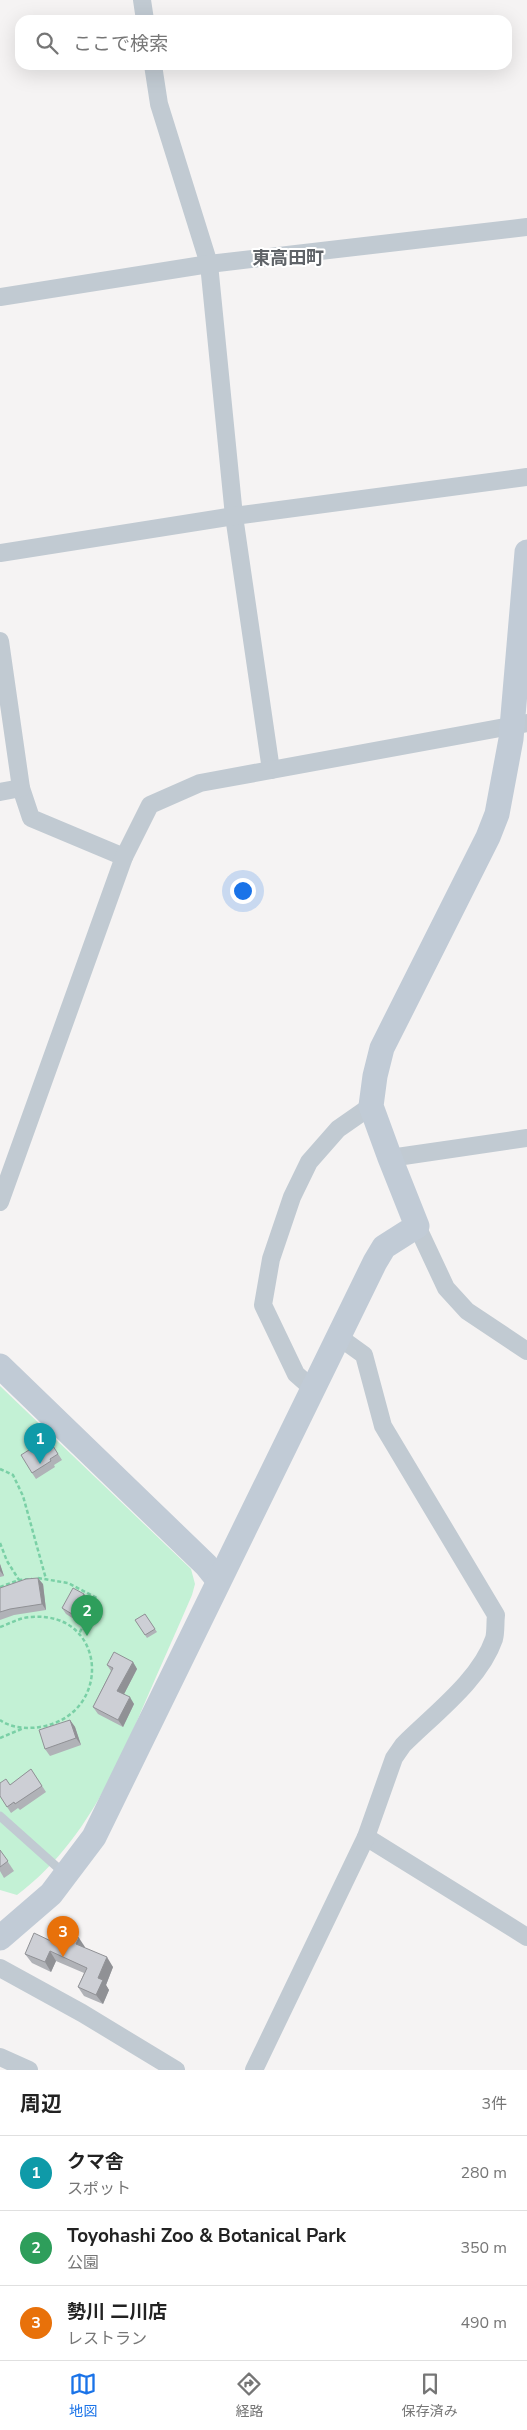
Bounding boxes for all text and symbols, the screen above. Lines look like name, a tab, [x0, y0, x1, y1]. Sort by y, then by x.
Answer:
search box	[15, 15, 512, 70]
icon: search	[33, 29, 61, 57]
text: ここで検索	[73, 31, 168, 57]
district label: 東高田町	[252, 246, 324, 270]
your location	[230, 878, 256, 904]
pin: 1	[24, 1423, 56, 1464]
pin: 2	[71, 1595, 103, 1636]
pin: 3	[47, 1916, 79, 1957]
text: 周辺	[20, 2090, 62, 2118]
text: 3件	[481, 2093, 507, 2115]
text: クマ舎	[67, 2149, 124, 2175]
text: 1	[31, 2162, 41, 2184]
text: 280 m	[460, 2162, 507, 2184]
text: スポット	[67, 2178, 131, 2200]
text: Toyohashi Zoo & Botanical Park	[67, 2223, 346, 2249]
text: 2	[31, 2237, 41, 2259]
text: 350 m	[460, 2237, 507, 2259]
text: 公園	[67, 2252, 99, 2274]
text: 勢川 二川店	[67, 2299, 167, 2325]
text: 3	[31, 2312, 41, 2334]
text: 490 m	[460, 2312, 507, 2334]
text: レストラン	[67, 2328, 147, 2350]
tab: 地図	[69, 2370, 97, 2421]
tab: 経路	[235, 2370, 263, 2421]
tab: 保存済み	[402, 2370, 458, 2421]

